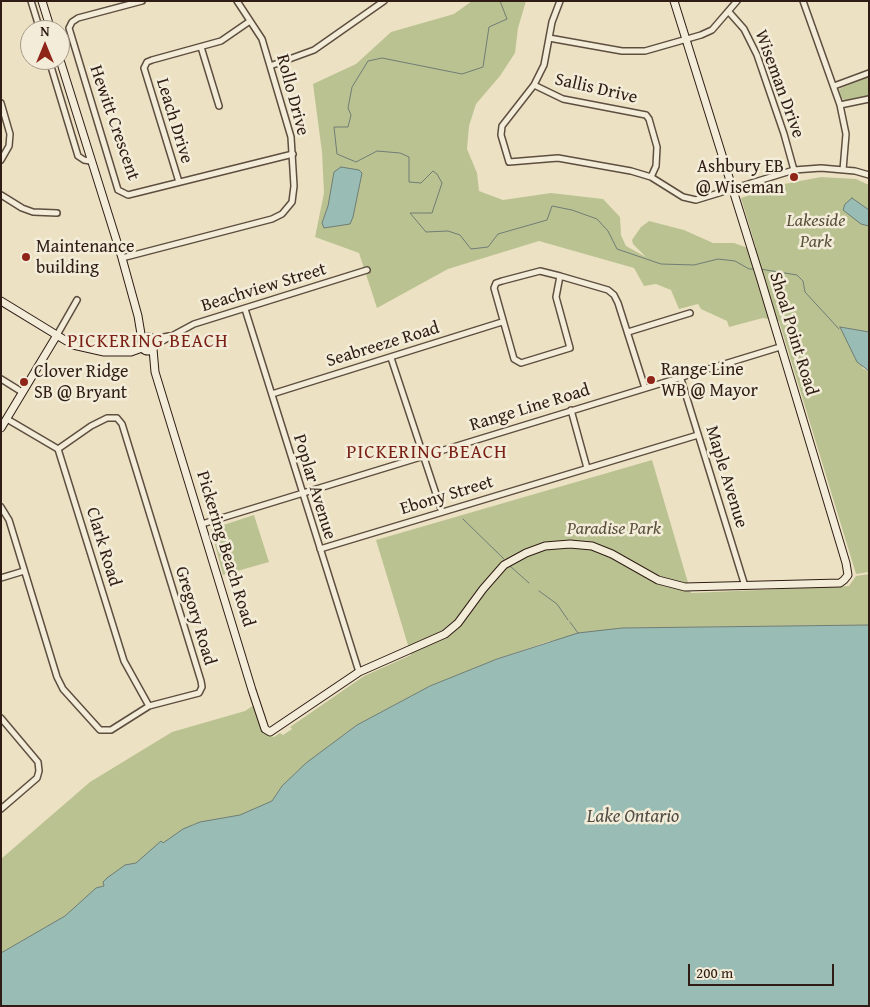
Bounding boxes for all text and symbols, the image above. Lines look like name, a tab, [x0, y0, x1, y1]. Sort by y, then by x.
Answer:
north arrow	[20, 20, 70, 70]
text: N	[40, 21, 50, 41]
street label: Wiseman Drive	[749, 27, 809, 141]
street label: Rollo Drive	[271, 52, 313, 138]
street label: Hewitt Crescent	[84, 63, 144, 183]
street label: Sallis Drive	[553, 69, 639, 109]
street label: Leach Drive	[151, 76, 197, 166]
place label: Ashbury EB @ Wiseman	[696, 156, 784, 198]
marker: Ashbury EB @ Wiseman	[788, 171, 800, 183]
park label: Lakeside Park	[787, 210, 845, 252]
place label: Maintenance building	[36, 236, 134, 278]
marker: Maintenance building	[20, 251, 32, 263]
street label: Beachview Street	[199, 259, 329, 317]
street label: Shoal Point Road	[764, 270, 822, 398]
street label: Seabreeze Road	[324, 318, 442, 372]
district label: PICKERING BEACH	[65, 331, 231, 353]
place label: Range Line WB @ Mayor	[661, 359, 758, 402]
place label: Clover Ridge SB @ Bryant	[34, 361, 128, 404]
marker: Range Line WB @ Mayor	[645, 374, 657, 386]
marker: Clover Ridge SB @ Bryant	[18, 376, 30, 388]
street label: Range Line Road	[467, 379, 593, 437]
street label: Maple Avenue	[700, 423, 752, 531]
street label: Poplar Avenue	[288, 432, 340, 542]
district label: PICKERING BEACH	[344, 442, 510, 464]
street label: Pickering Beach Road	[191, 468, 259, 630]
street label: Ebony Street	[398, 472, 496, 520]
street label: Clark Road	[81, 505, 125, 589]
park label: Paradise Park	[567, 518, 661, 540]
street label: Gregory Road	[170, 564, 220, 668]
water label: Lake Ontario	[587, 806, 679, 828]
scale bar	[690, 954, 836, 986]
text: 200 m	[696, 962, 733, 983]

